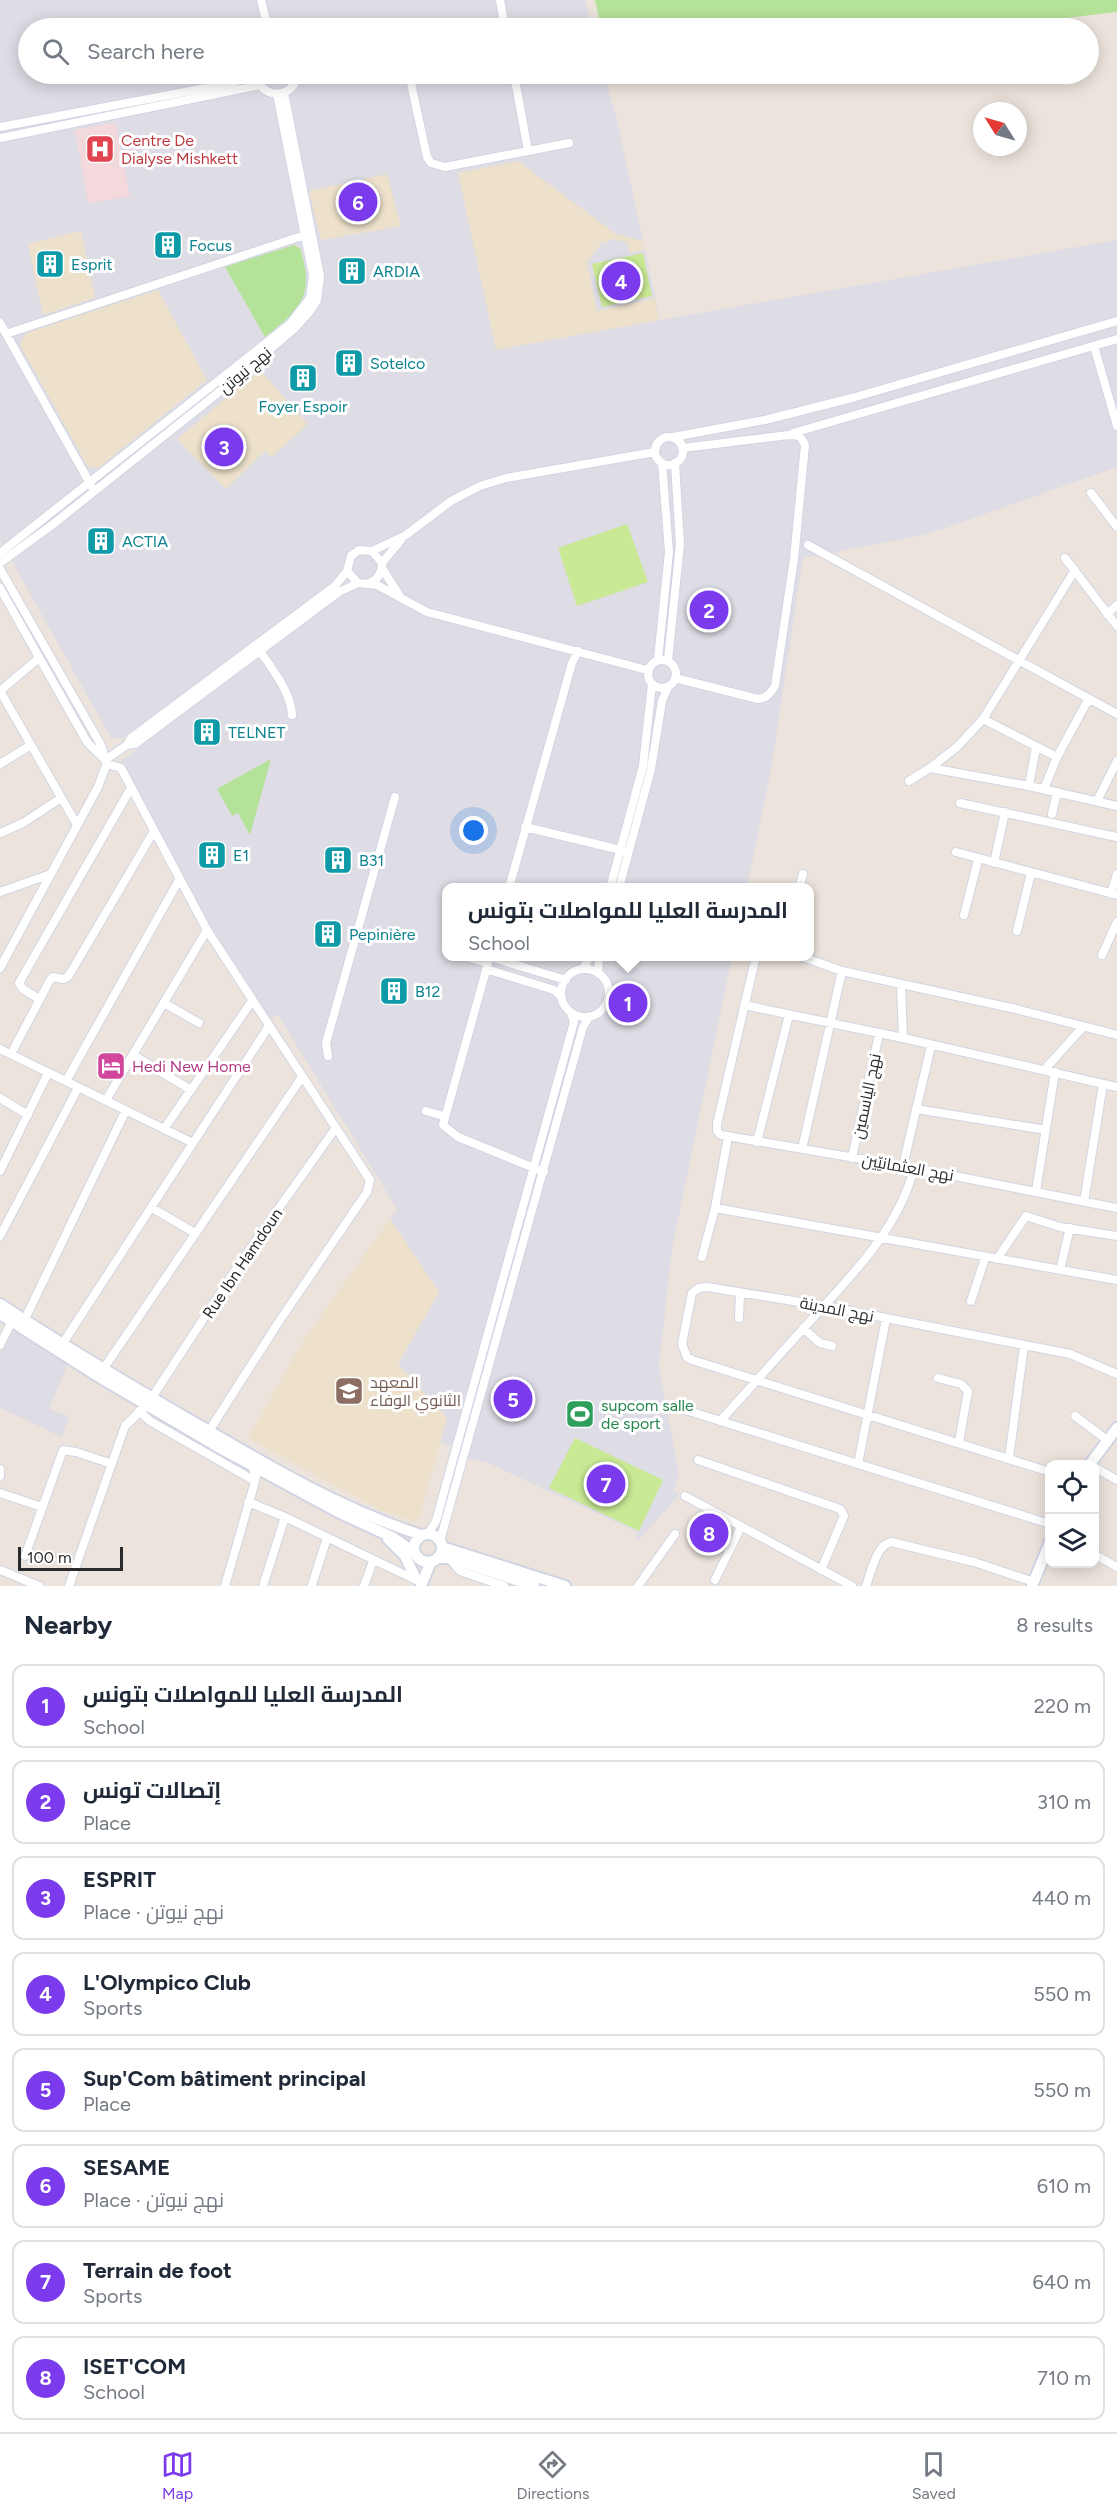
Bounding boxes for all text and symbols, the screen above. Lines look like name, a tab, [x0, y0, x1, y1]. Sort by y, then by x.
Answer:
search box	[18, 18, 1099, 84]
icon: search	[39, 35, 72, 68]
text: Search here	[87, 38, 205, 65]
north arrow	[973, 102, 1027, 156]
place label: Centre De Dialyse Mishkett	[121, 131, 238, 168]
hospital icon: Centre De Dialyse Mishkett	[84, 133, 116, 165]
pin: 6	[338, 180, 378, 224]
building icon: Focus	[152, 229, 184, 261]
place label: Focus	[189, 236, 232, 255]
building icon: Esprit	[34, 248, 66, 280]
place label: Esprit	[71, 255, 113, 274]
building icon: ARDIA	[336, 255, 368, 287]
pin: 4	[602, 258, 640, 304]
place label: ARDIA	[373, 262, 420, 281]
street label: نهج نيوتن	[215, 343, 277, 399]
building icon: Sotelco	[333, 347, 365, 379]
place label: Sotelco	[370, 354, 425, 373]
building icon: Foyer Espoir	[287, 362, 319, 394]
place label: Foyer Espoir	[259, 397, 348, 416]
pin: 3	[204, 424, 244, 470]
building icon: ACTIA	[85, 525, 117, 557]
place label: ACTIA	[122, 532, 168, 551]
pin: 2	[690, 588, 728, 632]
building icon: TELNET	[191, 716, 223, 748]
place label: TELNET	[228, 723, 285, 742]
your location	[459, 816, 488, 845]
building icon: E1	[196, 839, 228, 871]
building icon: B31	[322, 844, 354, 876]
place label: E1	[233, 846, 249, 865]
place label: B31	[359, 851, 384, 870]
popup	[442, 883, 814, 961]
text: المدرسة العليا للمواصلات بتونس	[468, 897, 788, 924]
building icon: Pepinière	[312, 918, 344, 950]
place label: Pepinière	[349, 925, 416, 944]
text: School	[468, 931, 530, 955]
building icon: B12	[378, 975, 410, 1007]
pin: 1	[608, 980, 648, 1026]
place label: B12	[415, 982, 440, 1001]
hotel icon: Hedi New Home	[95, 1050, 127, 1082]
street label: نهج الياسمين	[848, 1052, 887, 1141]
place label: Hedi New Home	[132, 1057, 251, 1076]
street label: نهج العثمانيّين	[860, 1150, 955, 1187]
street label: Rue Ibn Hamdoun	[199, 1205, 286, 1322]
street label: نهج المدينة	[798, 1293, 876, 1328]
place label: المعهد الثانوي الوفاء	[370, 1373, 461, 1414]
school or university icon: المعهد الثانوي الوفاء	[333, 1375, 365, 1407]
pin: 5	[494, 1376, 532, 1422]
place label: supcom salle de sport	[601, 1396, 694, 1433]
sports icon: supcom salle de sport	[564, 1398, 596, 1430]
map controls	[1045, 1460, 1099, 1568]
button: locate	[1045, 1460, 1099, 1514]
pin: 7	[586, 1462, 626, 1506]
pin: 8	[690, 1510, 728, 1556]
button: layers	[1045, 1514, 1099, 1568]
scale bar	[18, 1544, 123, 1572]
text: 100 m	[27, 1548, 72, 1567]
text: Nearby	[24, 1609, 112, 1641]
text: 8 results	[1016, 1613, 1093, 1637]
text: المدرسة العليا للمواصلات بتونس	[83, 1681, 403, 1708]
text: 1	[41, 1694, 50, 1718]
text: 220 m	[1034, 1694, 1091, 1718]
text: School	[83, 1715, 145, 1739]
text: إتصالات تونس	[83, 1777, 221, 1804]
text: 2	[40, 1790, 51, 1814]
text: 310 m	[1037, 1790, 1091, 1814]
text: Place	[83, 1811, 131, 1835]
text: ESPRIT	[83, 1866, 156, 1893]
text: 3	[40, 1886, 51, 1910]
text: 440 m	[1031, 1886, 1091, 1910]
text: Place · نهج نيوتن	[83, 1900, 224, 1924]
text: L'Olympico Club	[83, 1969, 251, 1996]
text: 4	[39, 1982, 52, 2006]
text: 550 m	[1033, 1982, 1091, 2006]
text: Sports	[83, 1996, 142, 2020]
text: Sup'Com bâtiment principal	[83, 2065, 366, 2092]
text: 5	[40, 2078, 51, 2102]
text: 550 m	[1033, 2078, 1091, 2102]
text: Place	[83, 2092, 131, 2116]
text: SESAME	[83, 2154, 170, 2181]
text: 6	[40, 2174, 51, 2198]
text: 610 m	[1037, 2174, 1091, 2198]
text: Place · نهج نيوتن	[83, 2188, 224, 2212]
text: Terrain de foot	[83, 2257, 232, 2284]
text: 7	[40, 2270, 51, 2294]
text: 640 m	[1032, 2270, 1091, 2294]
text: Sports	[83, 2284, 142, 2308]
text: ISET'COM	[83, 2353, 186, 2380]
text: 8	[39, 2366, 52, 2390]
text: 710 m	[1037, 2366, 1091, 2390]
text: School	[83, 2380, 145, 2404]
tab: Map	[161, 2448, 194, 2503]
tab: Directions	[516, 2448, 589, 2503]
tab: Saved	[912, 2448, 956, 2503]

